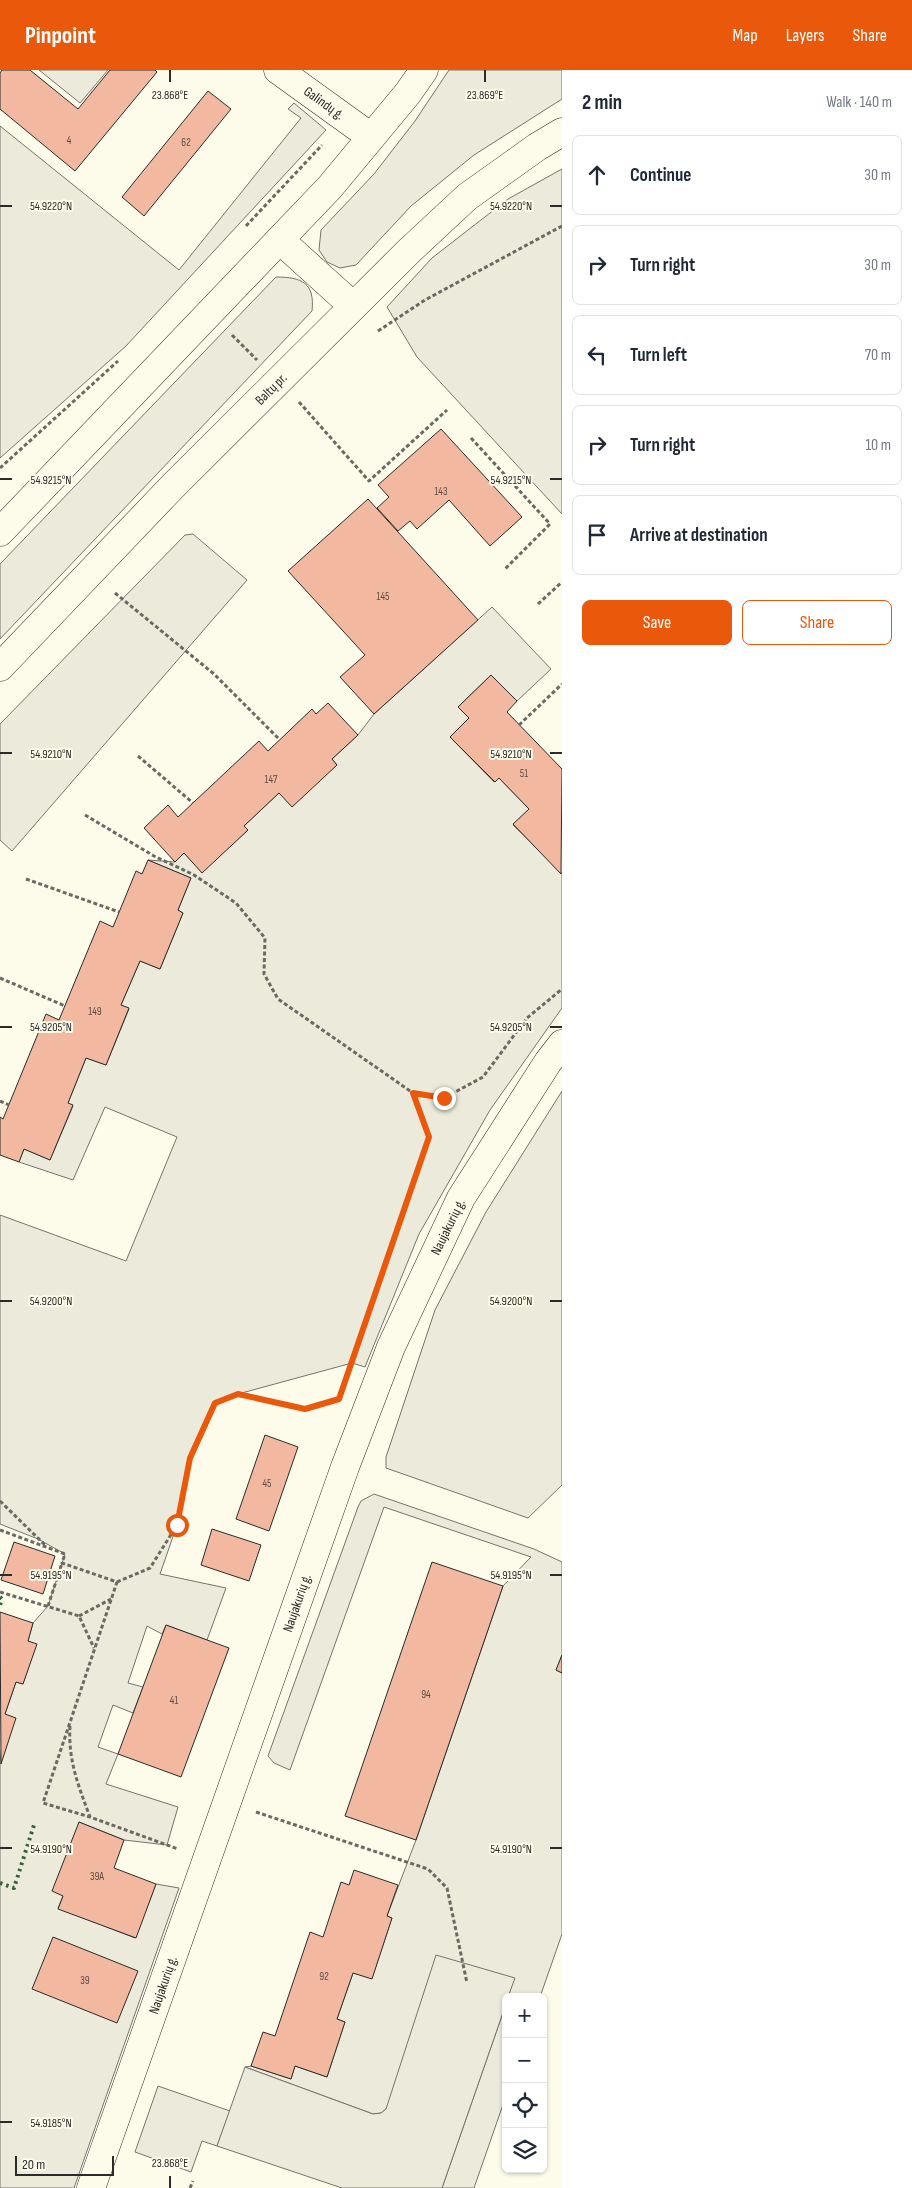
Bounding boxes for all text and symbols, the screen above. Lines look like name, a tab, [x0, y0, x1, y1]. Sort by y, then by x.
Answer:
text: Pinpoint	[25, 21, 96, 50]
text: Map	[733, 25, 758, 46]
text: Layers	[786, 25, 825, 46]
text: Share	[853, 25, 887, 46]
street label: Galindų g.	[300, 83, 348, 123]
text: 23.868°E	[152, 88, 188, 103]
text: 23.869°E	[467, 88, 503, 103]
text: 2 min	[582, 90, 622, 115]
text: Walk · 140 m	[826, 93, 892, 112]
house number: 4	[67, 134, 72, 147]
house number: 62	[181, 136, 191, 149]
icon: ahead	[583, 161, 611, 189]
text: Continue	[630, 164, 691, 187]
text: 30 m	[864, 166, 891, 185]
text: 54.9220°N	[30, 199, 72, 214]
text: 54.9220°N	[490, 199, 532, 214]
icon: right	[583, 251, 611, 279]
text: Turn right	[630, 254, 695, 277]
text: 30 m	[864, 256, 891, 275]
icon: left	[583, 341, 611, 369]
text: Turn left	[630, 344, 687, 367]
text: 70 m	[865, 346, 891, 365]
street label: Baltų pr.	[251, 369, 291, 409]
icon: right	[583, 431, 611, 459]
text: Turn right	[630, 434, 695, 457]
text: 10 m	[865, 436, 891, 455]
text: 54.9215°N	[31, 473, 71, 488]
text: 54.9215°N	[491, 473, 531, 488]
house number: 143	[434, 485, 448, 498]
icon: arrive	[583, 521, 611, 549]
text: Arrive at destination	[630, 524, 768, 547]
house number: 145	[377, 590, 389, 603]
button: Save	[582, 600, 732, 645]
button: Share	[742, 600, 892, 645]
text: 54.9210°N	[30, 747, 72, 762]
text: 54.9210°N	[490, 747, 532, 762]
house number: 51	[520, 767, 528, 780]
house number: 147	[265, 773, 278, 786]
house number: 149	[88, 1005, 102, 1018]
text: 54.9205°N	[30, 1020, 72, 1035]
text: 54.9205°N	[490, 1020, 532, 1035]
route end	[433, 1087, 456, 1110]
street label: Naujakurių g.	[427, 1196, 469, 1258]
text: 54.9200°N	[30, 1294, 72, 1309]
text: 54.9200°N	[490, 1294, 532, 1309]
house number: 45	[262, 1477, 272, 1490]
route start	[166, 1514, 189, 1537]
text: 54.9195°N	[30, 1568, 72, 1583]
text: 54.9195°N	[490, 1568, 532, 1583]
street label: Naujakurių g.	[279, 1572, 315, 1634]
house number: 94	[421, 1688, 431, 1701]
house number: 41	[170, 1694, 178, 1707]
text: 54.9190°N	[30, 1842, 72, 1857]
text: 54.9190°N	[490, 1842, 532, 1857]
house number: 39A	[90, 1870, 104, 1883]
street label: Naujakurių g.	[145, 1954, 181, 2016]
house number: 92	[319, 1970, 329, 1983]
house number: 39	[80, 1974, 90, 1987]
map controls	[502, 1993, 547, 2173]
button: +	[502, 1993, 547, 2038]
button: −	[502, 2038, 547, 2083]
button: locate	[502, 2083, 547, 2128]
text: 54.9185°N	[30, 2116, 72, 2131]
button: layers	[502, 2128, 547, 2173]
scale bar	[15, 2153, 114, 2176]
text: 20 m	[22, 2156, 45, 2173]
text: 23.868°E	[152, 2156, 188, 2171]

